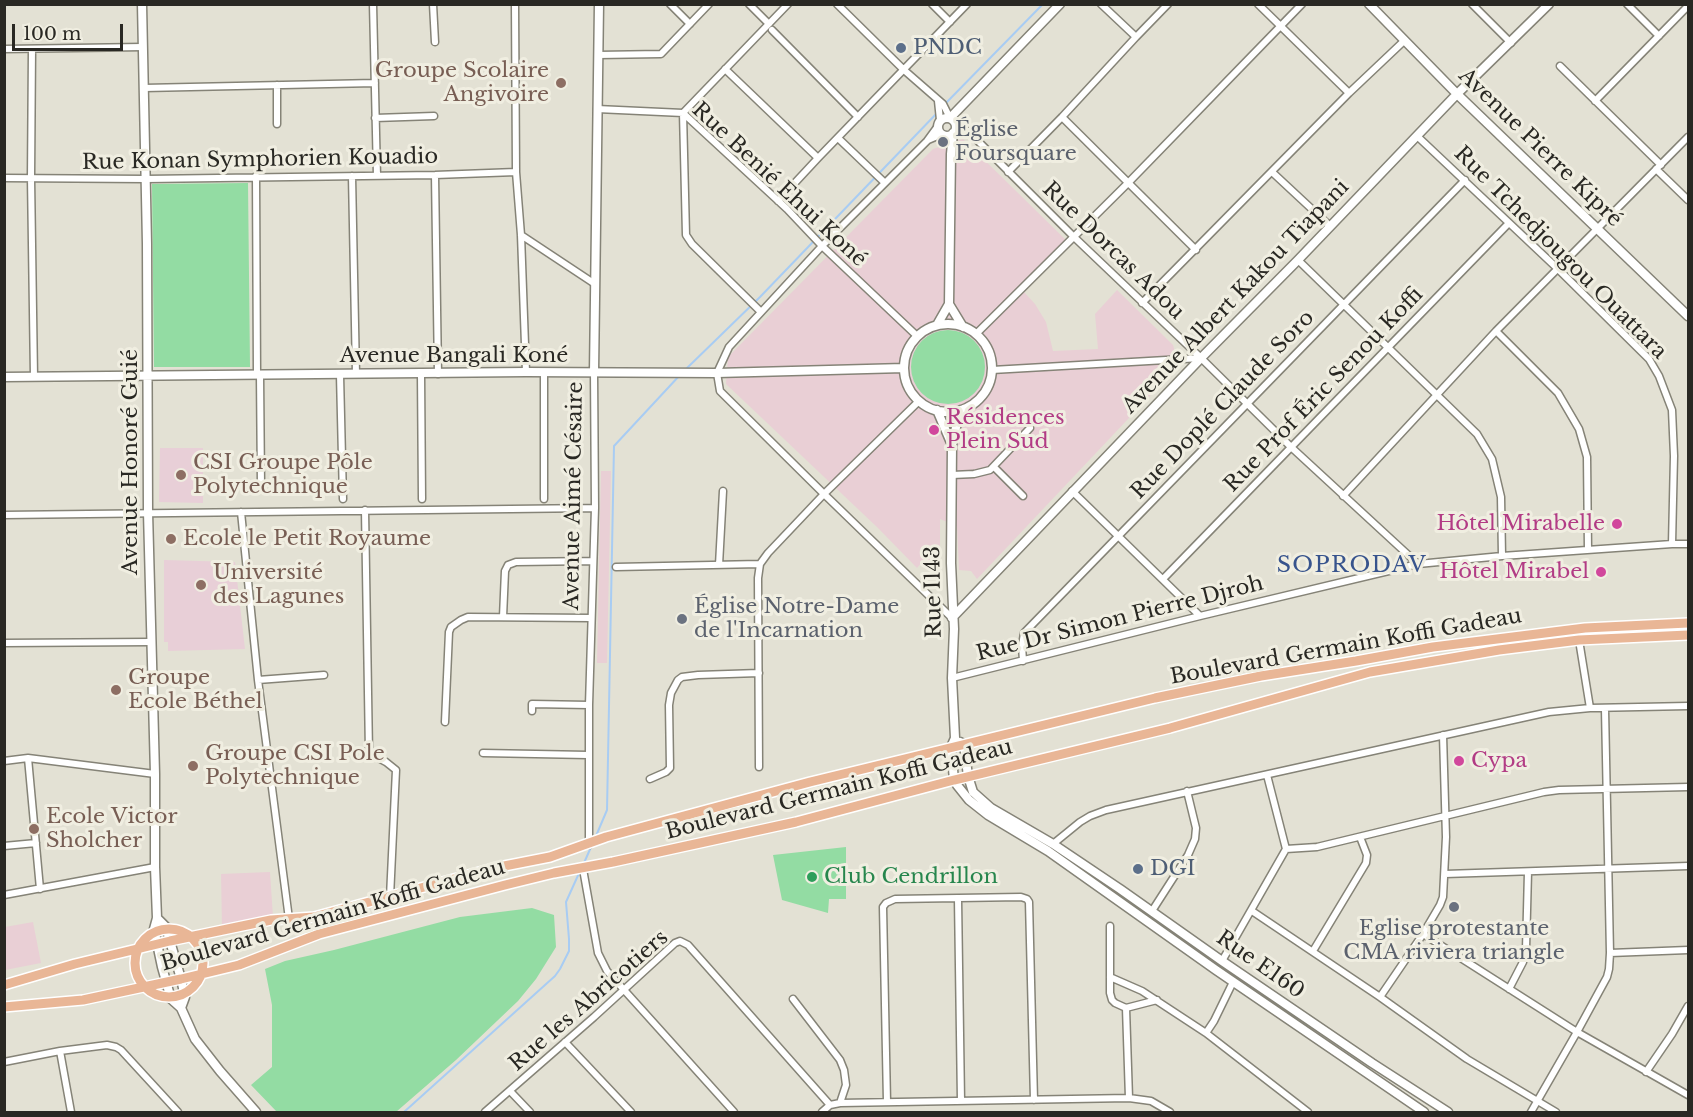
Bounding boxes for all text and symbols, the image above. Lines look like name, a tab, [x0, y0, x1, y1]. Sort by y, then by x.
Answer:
scale bar	[15, 12, 126, 50]
text: 100 m	[23, 23, 81, 45]
place label: PNDC	[913, 35, 982, 61]
marker: PNDC	[894, 41, 908, 55]
place label: Groupe Scolaire Angivoire	[375, 58, 549, 108]
street label: Avenue Pierre Kipré	[1453, 64, 1627, 232]
marker: Groupe Scolaire Angivoire	[554, 76, 568, 90]
street label: Rue Benié Ehui Koné	[687, 98, 871, 272]
place label: Église Foursquare	[955, 117, 1077, 167]
marker: Église Foursquare	[936, 135, 950, 149]
street label: Rue Tchedjougou Ouattara	[1448, 141, 1672, 365]
street label: Rue Konan Symphorien Kouadio	[82, 144, 438, 176]
street label: Avenue Albert Kakou Tiapani	[1117, 175, 1355, 419]
street label: Rue Dorcas Adou	[1037, 177, 1189, 325]
street label: Rue Prof Éric Senou Koffi	[1219, 282, 1429, 498]
street label: Rue Doplé Claude Soro	[1126, 305, 1320, 505]
street label: Avenue Bangali Koné	[340, 343, 568, 369]
street label: Avenue Honoré Guié	[118, 349, 144, 575]
street label: Avenue Aimé Césaire	[559, 381, 589, 611]
place label: Résidences Plein Sud	[946, 405, 1065, 455]
marker: Résidences Plein Sud	[927, 423, 941, 437]
place label: CSI Groupe Pôle Polytechnique	[193, 450, 373, 500]
marker: CSI Groupe Pôle Polytechnique	[174, 468, 188, 482]
place label: Hôtel Mirabelle	[1436, 511, 1605, 537]
marker: Hôtel Mirabelle	[1610, 517, 1624, 531]
place label: Ecole le Petit Royaume	[183, 526, 431, 552]
marker: Ecole le Petit Royaume	[164, 532, 178, 546]
street label: Rue I143	[921, 546, 947, 638]
district label: SOPRODAV	[1277, 553, 1427, 579]
place label: Hôtel Mirabel	[1439, 559, 1589, 585]
place label: Université des Lagunes	[213, 560, 344, 610]
marker: Hôtel Mirabel	[1594, 565, 1608, 579]
street label: Rue Dr Simon Pierre Djroh	[974, 571, 1266, 667]
marker: Université des Lagunes	[194, 578, 208, 592]
place label: Église Notre-Dame de l'Incarnation	[694, 594, 899, 644]
street label: Boulevard Germain Koffi Gadeau	[1168, 604, 1524, 690]
marker: Église Notre-Dame de l'Incarnation	[675, 612, 689, 626]
place label: Groupe Ecole Béthel	[128, 665, 263, 715]
marker: Groupe Ecole Béthel	[109, 683, 123, 697]
street label: Boulevard Germain Koffi Gadeau	[663, 735, 1015, 845]
place label: Groupe CSI Pole Polytechnique	[205, 741, 385, 791]
place label: Cypa	[1471, 748, 1527, 774]
marker: Cypa	[1452, 754, 1466, 768]
marker: Groupe CSI Pole Polytechnique	[186, 759, 200, 773]
place label: Ecole Victor Sholcher	[46, 804, 178, 854]
marker: Ecole Victor Sholcher	[27, 822, 41, 836]
street label: Boulevard Germain Koffi Gadeau	[158, 855, 508, 977]
place label: DGI	[1150, 856, 1196, 882]
marker: DGI	[1131, 862, 1145, 876]
place label: Club Cendrillon	[824, 864, 998, 890]
marker: Club Cendrillon	[805, 870, 819, 884]
marker: Eglise protestante CMA riviera triangle	[1447, 900, 1461, 914]
place label: Eglise protestante CMA riviera triangle	[1343, 916, 1565, 966]
street label: Rue les Abricotiers	[505, 925, 673, 1077]
street label: Rue E160	[1211, 925, 1309, 1005]

